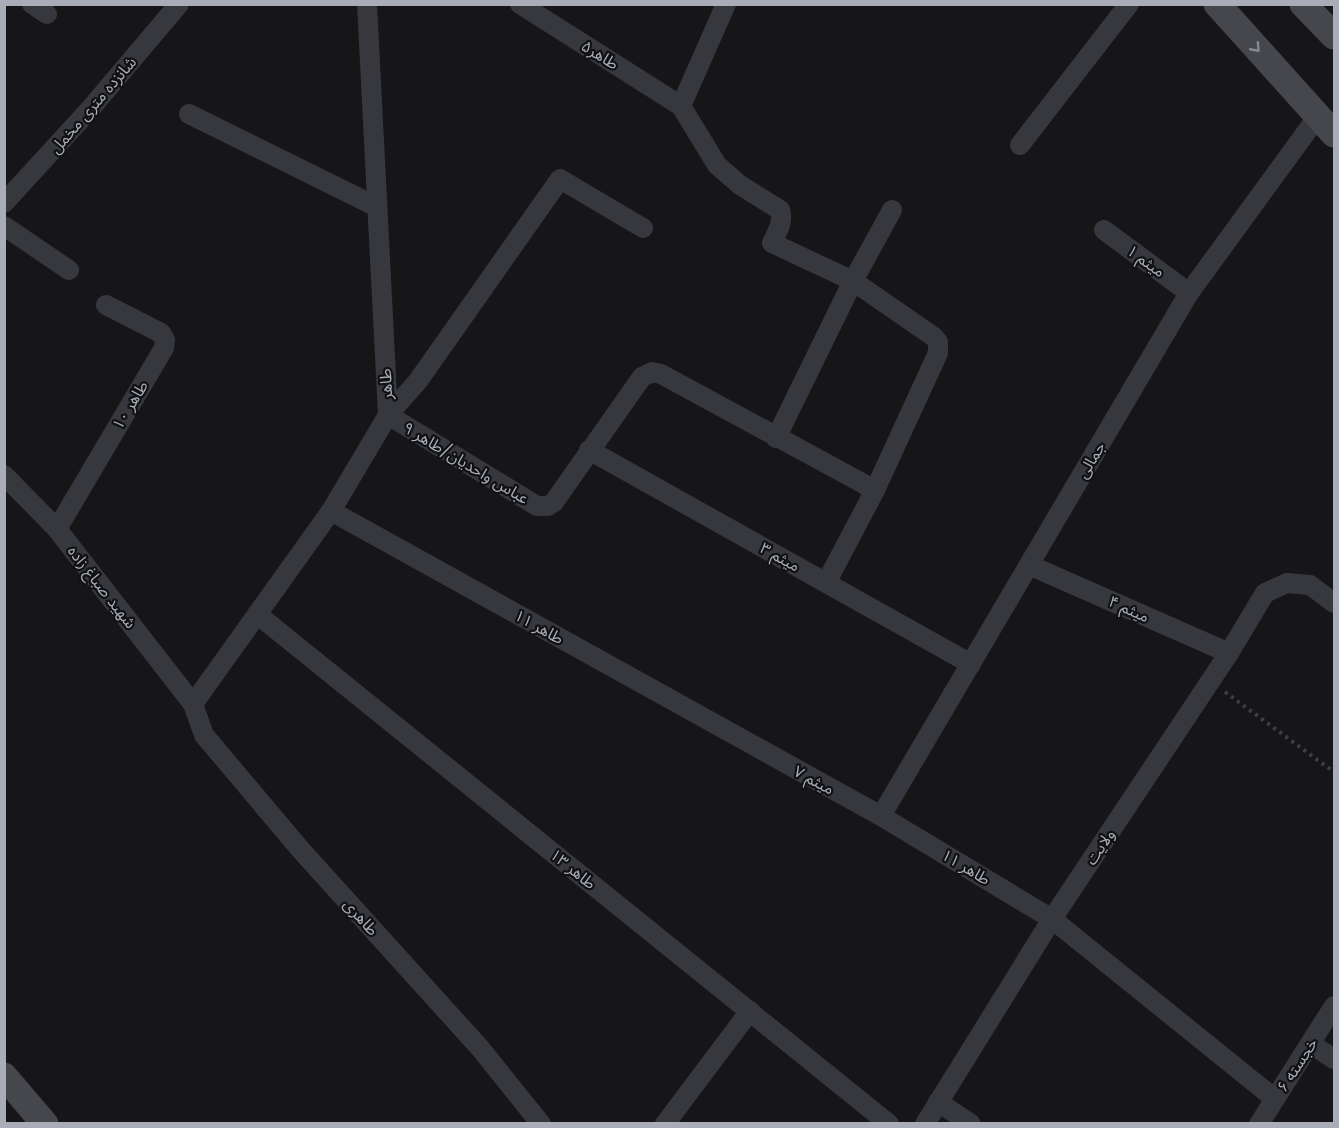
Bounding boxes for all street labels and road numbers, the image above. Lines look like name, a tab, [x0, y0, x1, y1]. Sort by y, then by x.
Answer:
street label: طاهر۵	[577, 35, 623, 75]
street label: شانزده متری مخمل	[44, 51, 142, 159]
street label: میثم ۱	[1121, 239, 1170, 284]
street label: طاهر	[374, 368, 398, 401]
street label: طاهر ۱۰	[106, 376, 154, 434]
street label: عباس واحدیان/طاهر ۹	[399, 416, 533, 510]
street label: جمالی	[1071, 437, 1111, 483]
street label: میثم ۳	[755, 537, 804, 578]
street label: شهید صباغ زاده	[61, 541, 142, 634]
street label: میثم ۴	[1104, 590, 1153, 629]
street label: طاهر ۱۱	[510, 604, 568, 650]
street label: میثم ۷	[789, 760, 838, 801]
street label: ولایت	[1080, 825, 1120, 869]
street label: طاهر ۱۳	[545, 843, 601, 895]
street label: طاهر ۱۱	[937, 843, 995, 891]
street label: طاهری	[338, 893, 384, 941]
street label: خجسته ۶	[1271, 1033, 1323, 1097]

